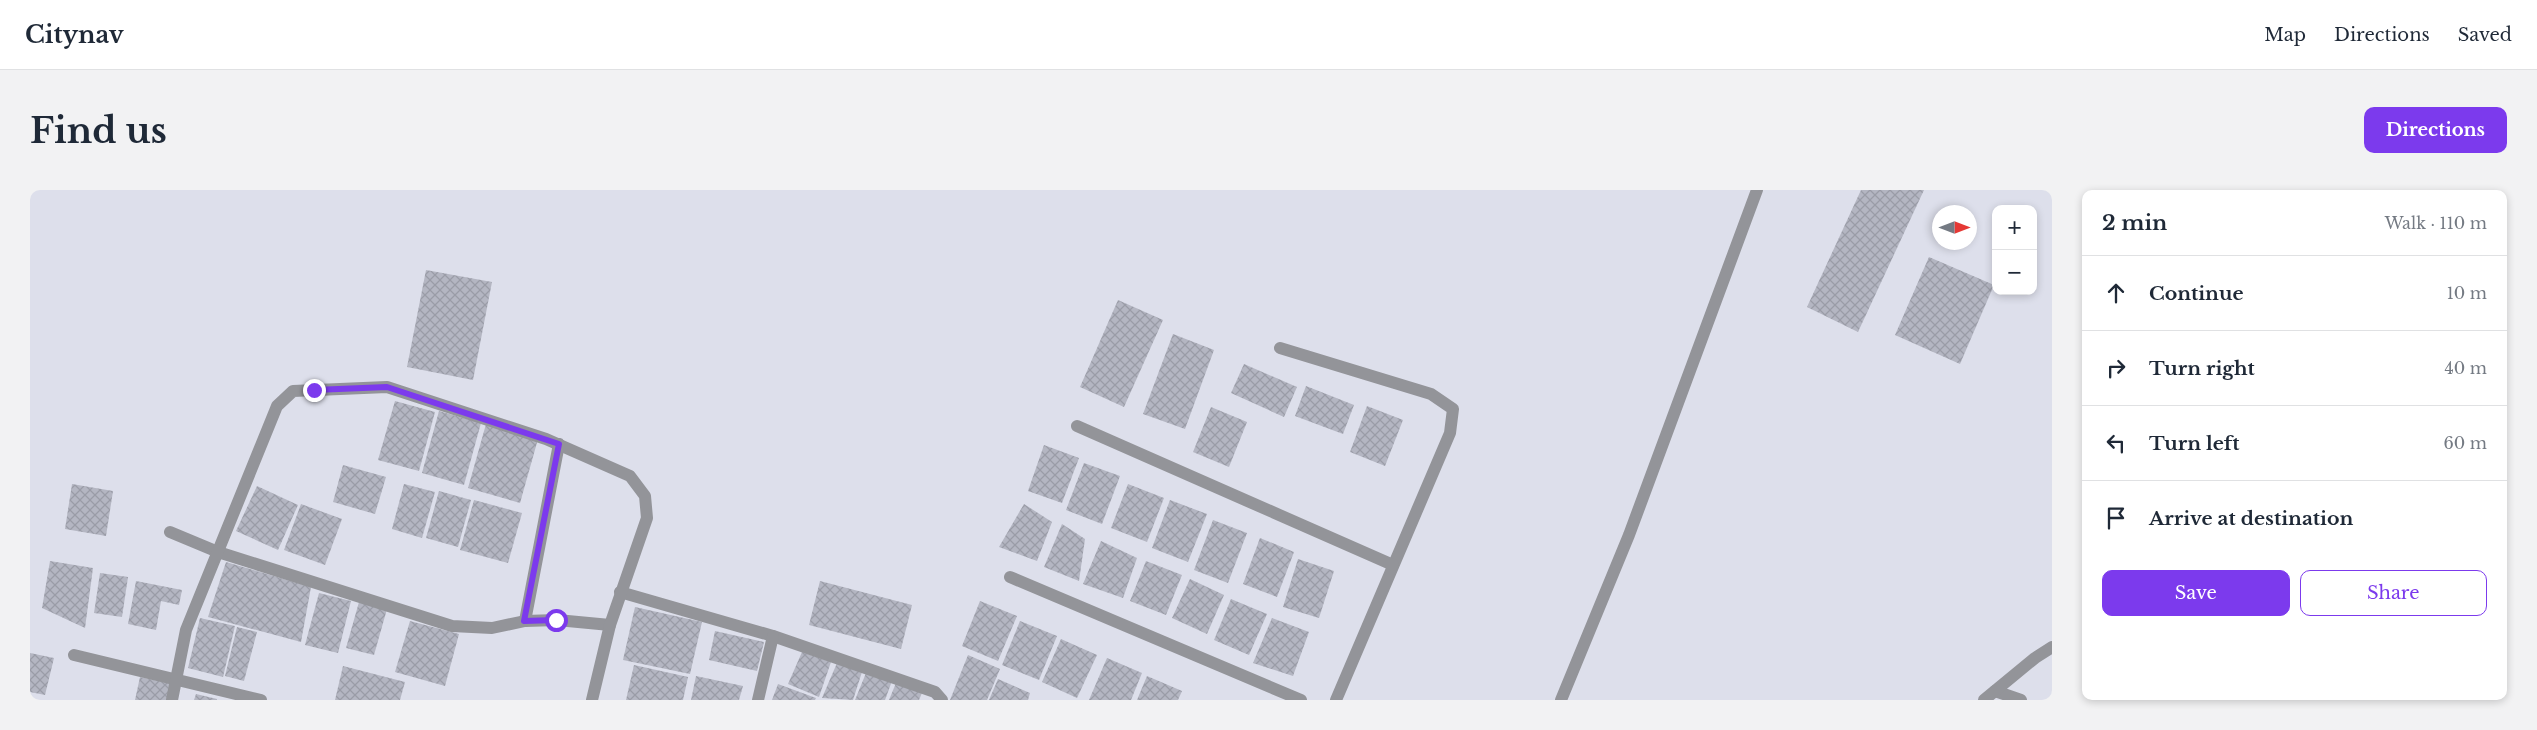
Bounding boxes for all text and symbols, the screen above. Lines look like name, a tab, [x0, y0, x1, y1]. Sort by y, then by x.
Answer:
text: Citynav	[25, 20, 124, 49]
text: Map	[2264, 24, 2306, 46]
text: Directions	[2334, 24, 2430, 46]
text: Saved	[2458, 24, 2512, 46]
button: Directions	[2364, 107, 2507, 153]
text: Find us	[30, 109, 167, 152]
north arrow	[1932, 205, 1977, 250]
map controls	[1992, 205, 2037, 295]
button: +	[1992, 205, 2037, 250]
text: 2 min	[2102, 210, 2167, 236]
text: Walk · 110 m	[2385, 213, 2487, 233]
button: −	[1992, 250, 2037, 295]
icon: ahead	[2102, 279, 2130, 307]
text: Continue	[2149, 282, 2244, 305]
text: 10 m	[2447, 283, 2487, 303]
icon: right	[2102, 354, 2130, 382]
text: Turn right	[2149, 357, 2255, 380]
text: 40 m	[2444, 358, 2487, 378]
route end	[303, 379, 326, 402]
icon: left	[2102, 429, 2130, 457]
text: Turn left	[2149, 432, 2240, 455]
text: 60 m	[2444, 433, 2487, 453]
icon: arrive	[2102, 504, 2130, 532]
text: Arrive at destination	[2149, 507, 2353, 530]
button: Save	[2102, 570, 2290, 616]
button: Share	[2300, 570, 2487, 616]
route start	[545, 609, 568, 632]

